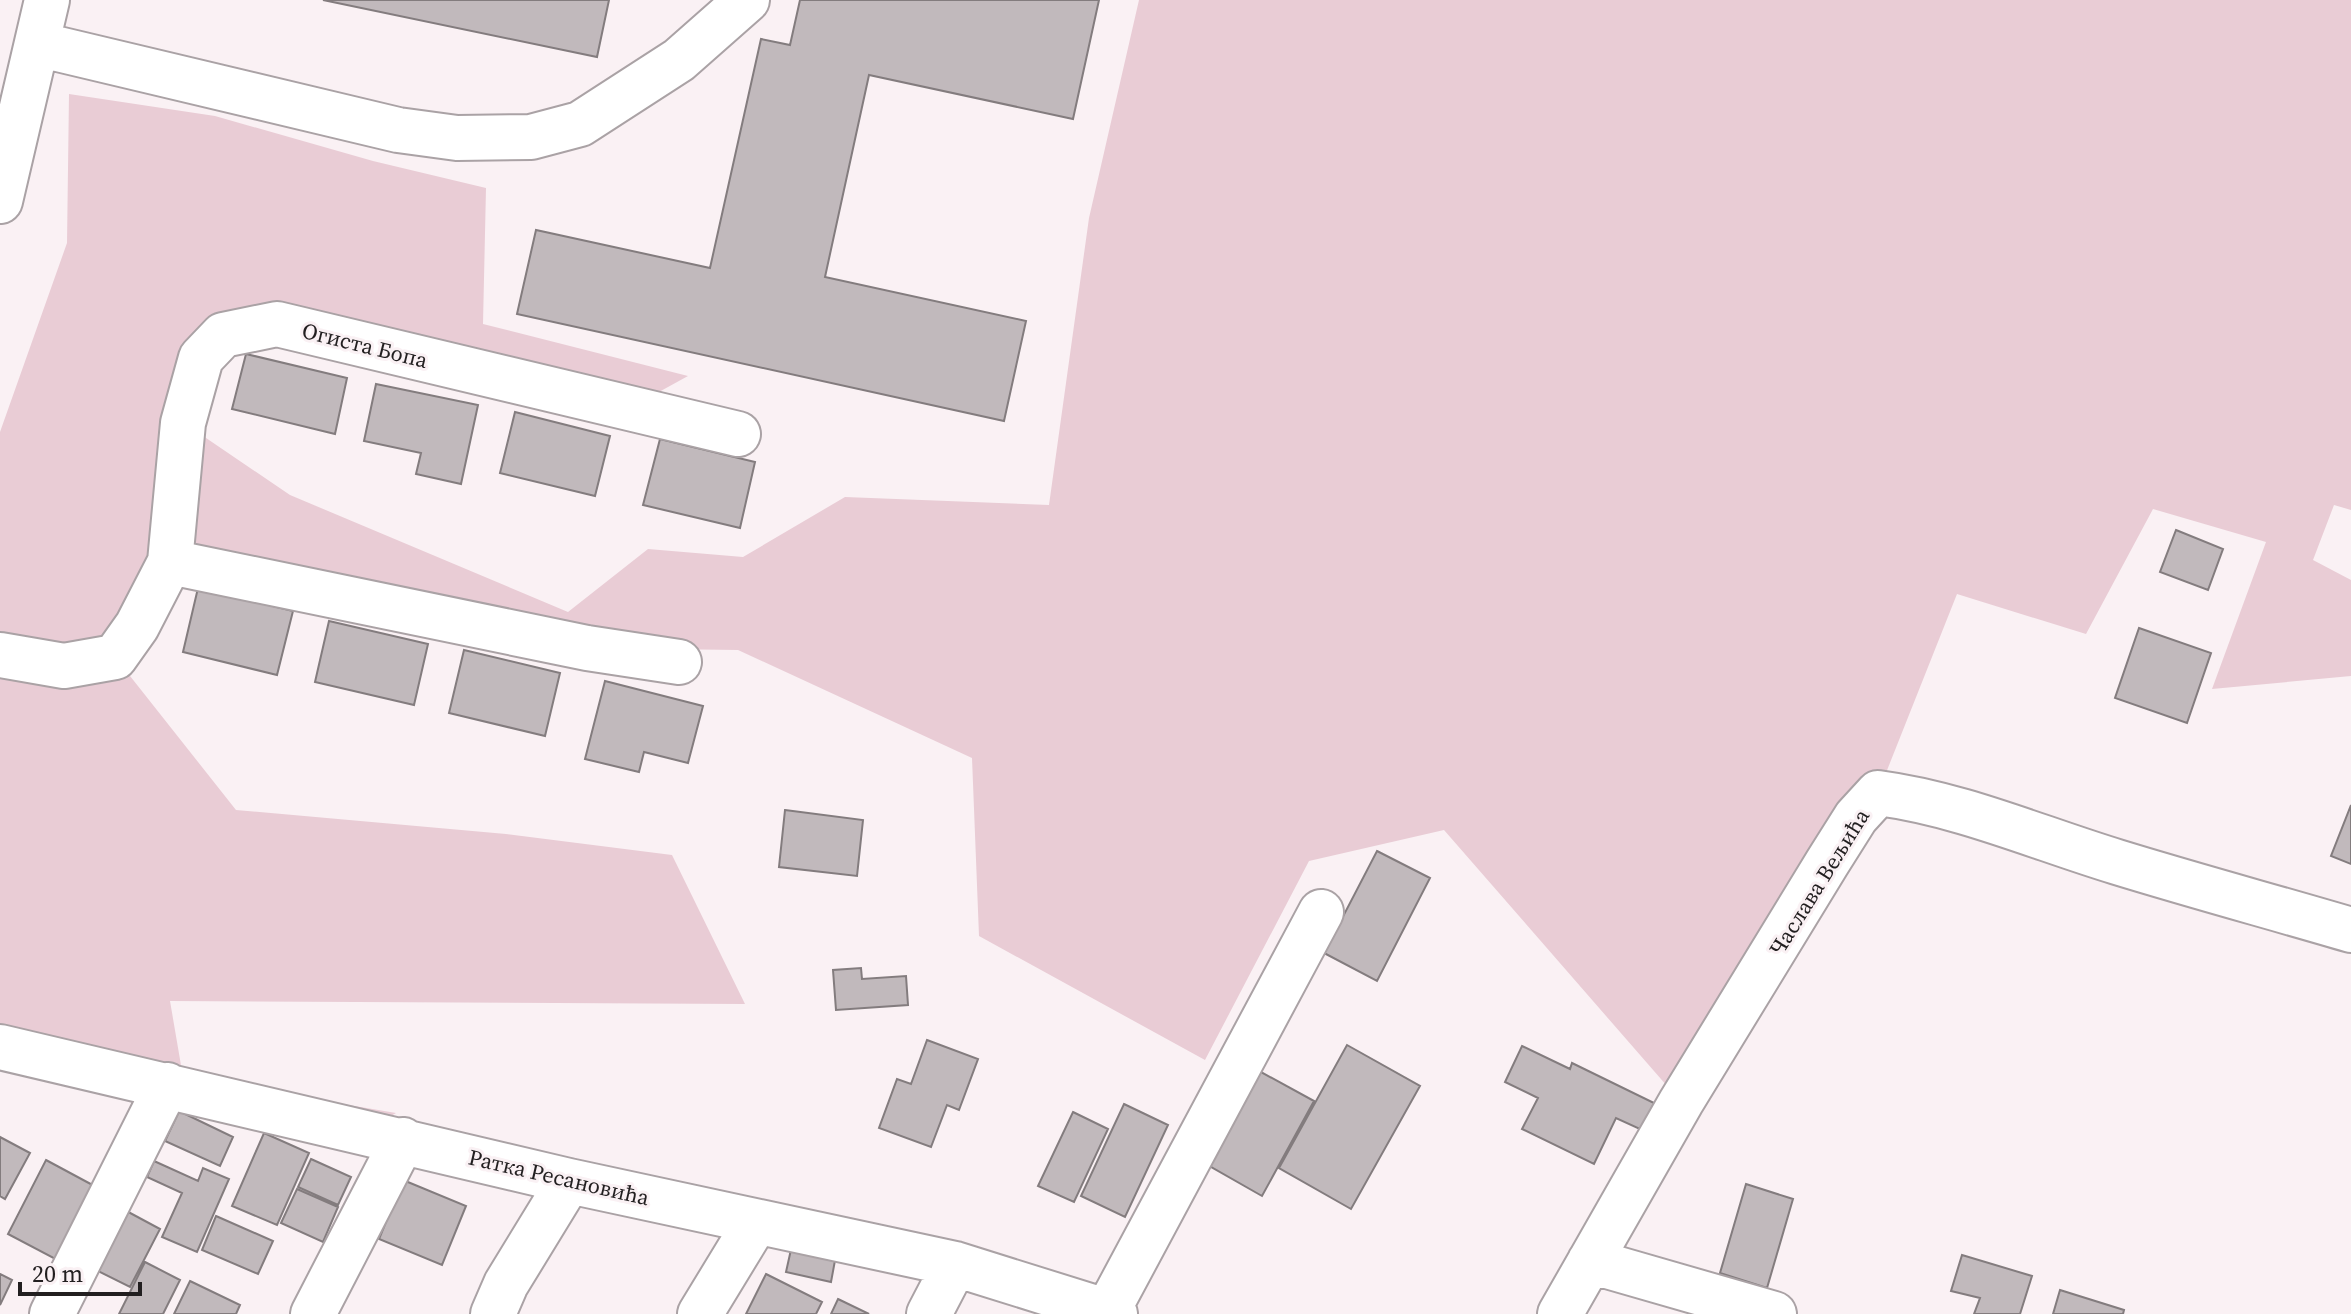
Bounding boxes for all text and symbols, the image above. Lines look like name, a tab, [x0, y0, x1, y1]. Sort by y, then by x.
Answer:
street label: Огиста Бопа	[299, 315, 432, 375]
street label: Часлава Вељића	[1762, 802, 1877, 961]
street label: Ратка Ресановића	[466, 1142, 653, 1213]
scale bar	[20, 1246, 140, 1296]
text: 20 m	[32, 1257, 83, 1290]

